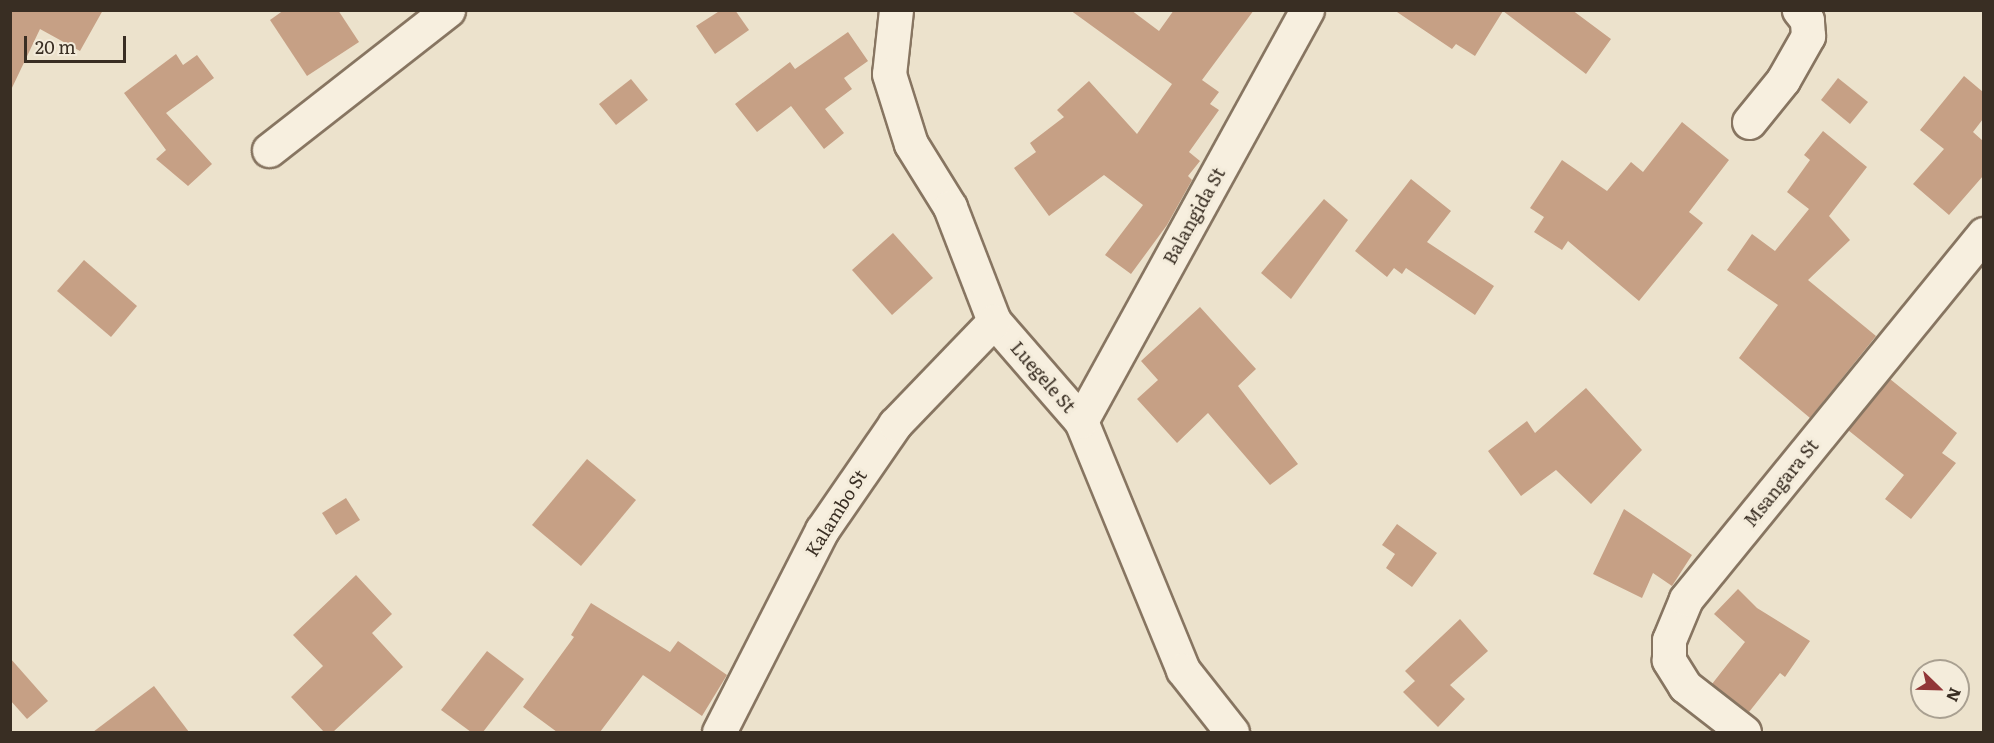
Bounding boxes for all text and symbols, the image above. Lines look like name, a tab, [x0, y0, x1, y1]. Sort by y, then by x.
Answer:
scale bar	[27, 24, 129, 62]
text: 20 m	[35, 33, 76, 60]
street label: Balangida St	[1159, 164, 1229, 268]
street label: Luegele St	[1006, 337, 1080, 417]
street label: Msangara St	[1739, 435, 1823, 531]
street label: Kalambo St	[801, 466, 871, 560]
north arrow	[1910, 659, 1970, 719]
text: N	[1941, 684, 1968, 706]

